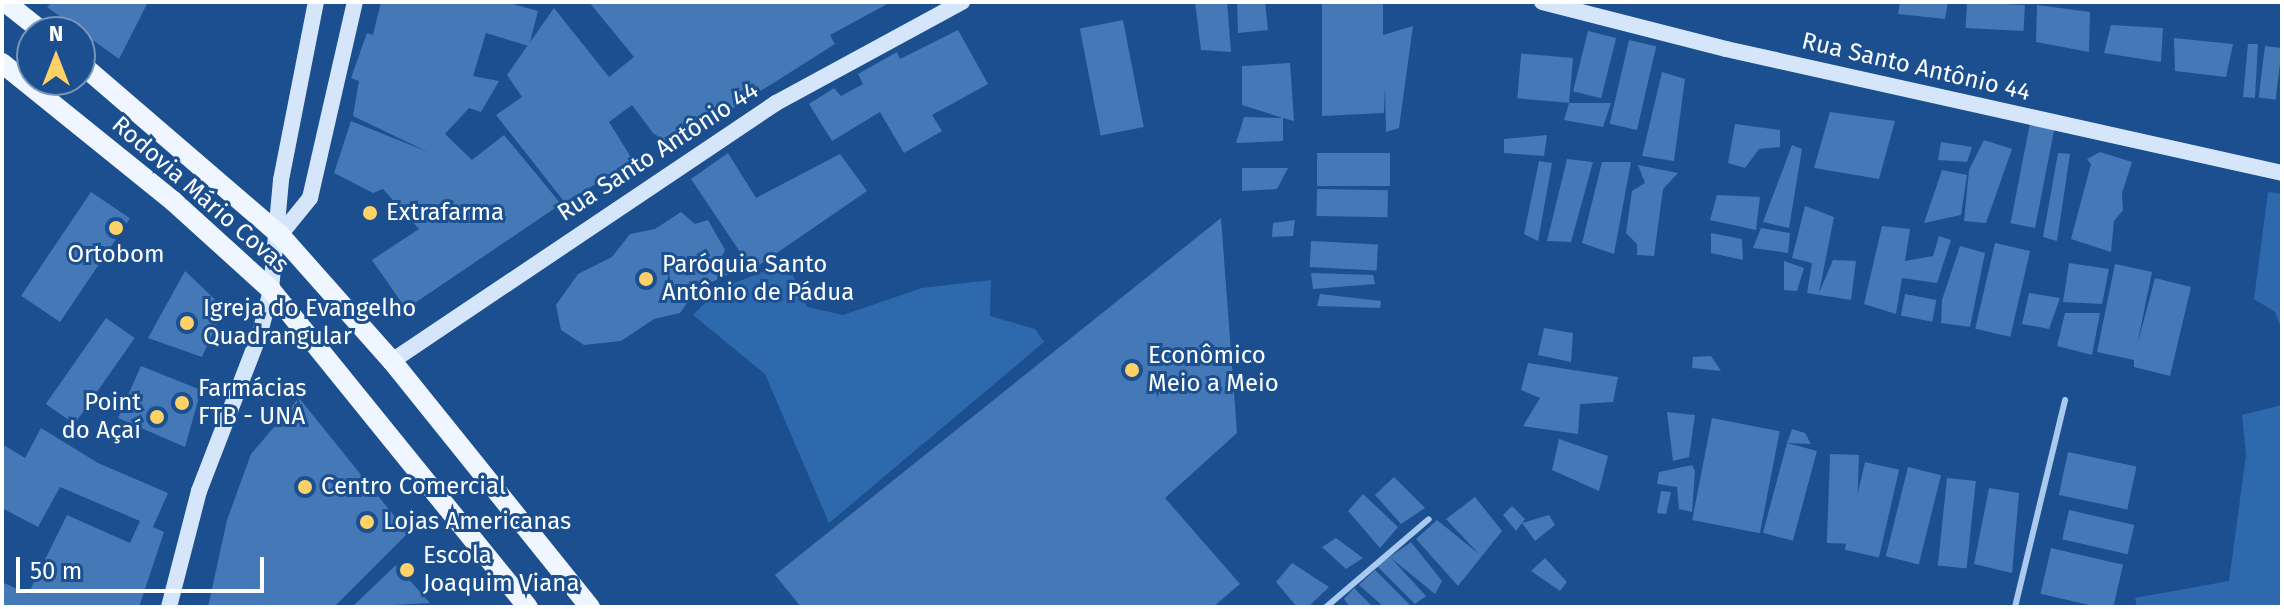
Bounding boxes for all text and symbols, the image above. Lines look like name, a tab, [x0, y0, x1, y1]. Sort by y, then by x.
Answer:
north arrow	[16, 16, 96, 96]
text: N	[49, 20, 63, 47]
street label: Rua Santo Antônio 44	[1799, 27, 2033, 107]
street label: Rua Santo Antônio 44	[552, 76, 764, 228]
street label: Rodovia Mário Covas	[106, 110, 294, 280]
place label: Extrafarma	[386, 199, 504, 227]
marker: Extrafarma	[361, 204, 379, 222]
marker: Ortobom	[107, 219, 125, 237]
place label: Ortobom	[67, 241, 165, 269]
place label: Paróquia Santo Antônio de Pádua	[662, 251, 854, 307]
marker: Paróquia Santo Antônio de Pádua	[637, 270, 655, 288]
place label: Igreja do Evangelho Quadrangular	[203, 295, 416, 351]
marker: Igreja do Evangelho Quadrangular	[178, 314, 196, 332]
place label: Econômico Meio a Meio	[1148, 342, 1279, 398]
marker: Econômico Meio a Meio	[1123, 361, 1141, 379]
place label: Farmácias FTB - UNA	[198, 375, 307, 431]
place label: Point do Açaí	[61, 389, 141, 445]
marker: Farmácias FTB - UNA	[173, 394, 191, 412]
marker: Point do Açaí	[148, 408, 166, 426]
place label: Centro Comercial	[321, 473, 506, 501]
marker: Centro Comercial	[296, 478, 314, 496]
place label: Lojas Americanas	[383, 508, 571, 536]
marker: Lojas Americanas	[358, 513, 376, 531]
scale bar	[20, 541, 268, 591]
place label: Escola Joaquim Viana	[423, 542, 579, 598]
text: 50 m	[30, 557, 82, 585]
marker: Escola Joaquim Viana	[398, 561, 416, 579]

